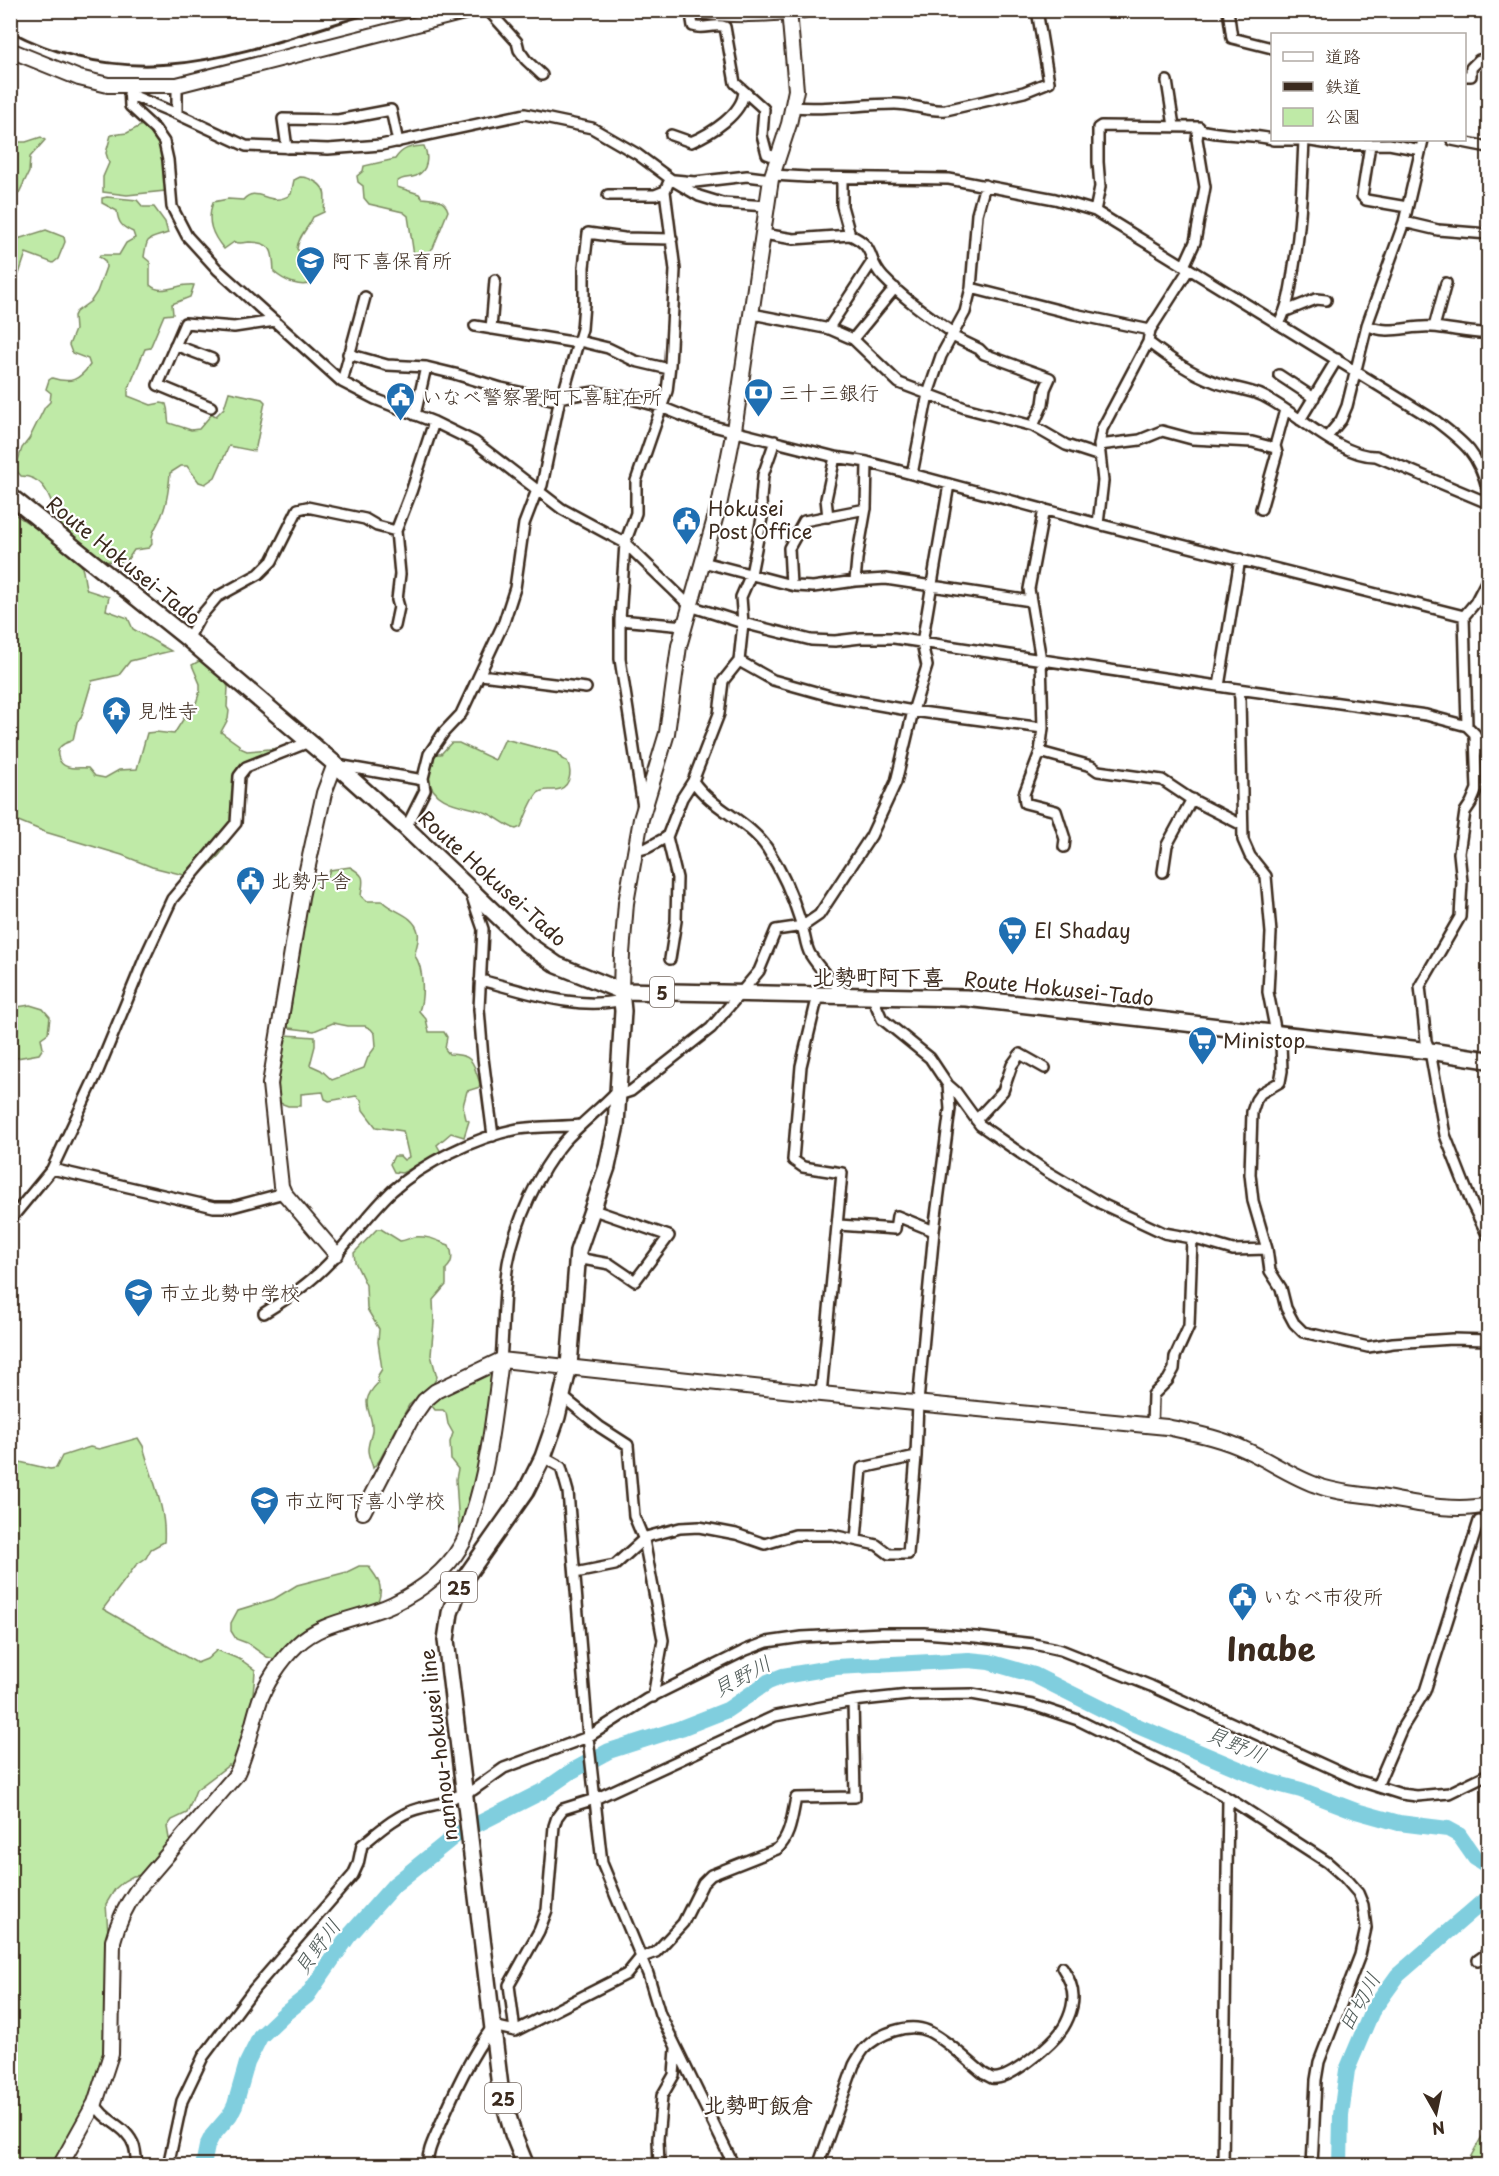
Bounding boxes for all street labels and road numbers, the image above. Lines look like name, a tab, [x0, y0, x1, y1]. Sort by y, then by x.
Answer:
street label: Route Hokusei-Tado	[40, 488, 208, 632]
street label: Route Hokusei-Tado	[412, 803, 574, 953]
street label: Route Hokusei-Tado	[962, 963, 1156, 1013]
road number: 5	[650, 977, 674, 1007]
road number: 25	[441, 1572, 477, 1602]
street label: nannou-hokusei line	[411, 1647, 465, 1843]
road number: 25	[485, 2083, 521, 2113]

